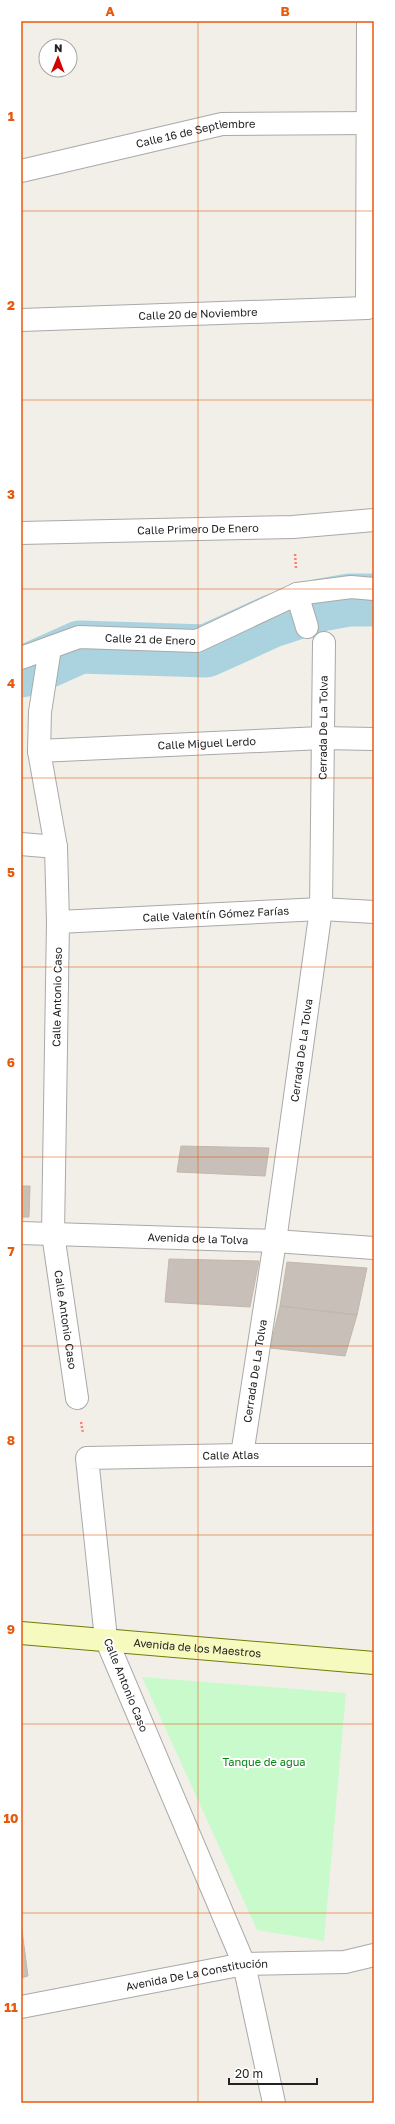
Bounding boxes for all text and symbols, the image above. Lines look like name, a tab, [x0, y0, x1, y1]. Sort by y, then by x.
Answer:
text: A	[105, 3, 115, 19]
text: B	[280, 3, 290, 19]
north arrow	[38, 38, 78, 78]
text: N	[54, 41, 62, 54]
text: 1	[8, 108, 15, 124]
street label: Calle 16 de Septiembre	[135, 117, 255, 150]
text: 2	[7, 297, 15, 313]
street label: Calle 20 de Noviembre	[138, 305, 258, 322]
text: 3	[7, 486, 15, 502]
street label: Calle Primero De Enero	[137, 521, 259, 536]
street label: Calle 21 de Enero	[105, 631, 196, 647]
text: 4	[7, 675, 15, 691]
street label: Cerrada De La Tolva	[315, 675, 330, 780]
street label: Calle Miguel Lerdo	[157, 734, 257, 752]
text: 5	[7, 864, 15, 880]
street label: Calle Valentín Gómez Farías	[142, 904, 290, 924]
street label: Calle Antonio Caso	[49, 947, 64, 1047]
street label: Cerrada De La Tolva	[287, 998, 315, 1103]
text: 6	[7, 1054, 15, 1070]
street label: Avenida de la Tolva	[147, 1230, 248, 1246]
text: 7	[7, 1243, 15, 1259]
street label: Calle Antonio Caso	[52, 1269, 80, 1371]
street label: Cerrada De La Tolva	[240, 1318, 269, 1423]
text: 8	[7, 1432, 15, 1448]
street label: Calle Atlas	[202, 1448, 259, 1462]
text: 9	[7, 1621, 15, 1637]
street label: Calle Antonio Caso	[102, 1636, 151, 1734]
street label: Avenida de los Maestros	[133, 1636, 262, 1659]
park label: Tanque de agua	[222, 1755, 306, 1768]
text: 10	[3, 1810, 19, 1826]
street label: Avenida De La Constitución	[125, 1957, 268, 1993]
text: 11	[4, 1999, 18, 2015]
scale bar	[229, 2060, 317, 2086]
text: 20 m	[235, 2066, 263, 2081]

